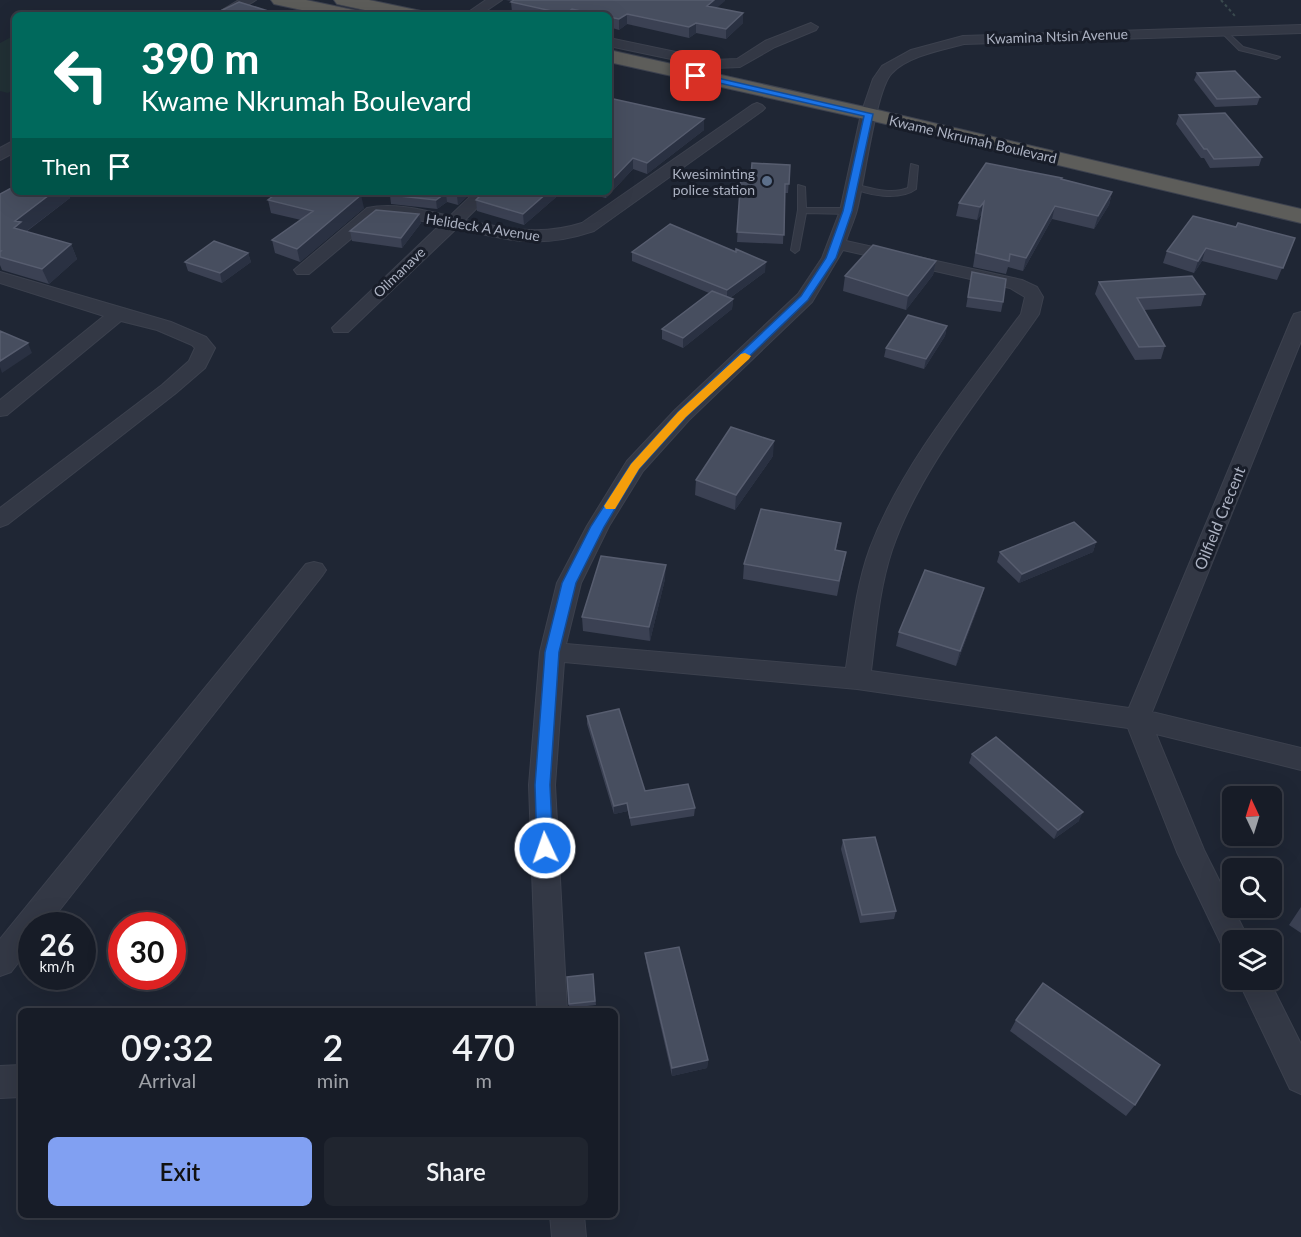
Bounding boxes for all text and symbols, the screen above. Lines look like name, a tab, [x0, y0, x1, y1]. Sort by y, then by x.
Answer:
street label: Kwamina Ntsin Avenue	[986, 25, 1128, 47]
text: 390 m	[141, 33, 259, 83]
icon: left	[42, 36, 120, 114]
pin	[670, 50, 721, 101]
icon: arrive	[679, 59, 712, 92]
text: Kwame Nkrumah Boulevard	[141, 84, 472, 117]
street label: Kwame Nkrumah Boulevard	[888, 111, 1058, 167]
icon: arrive	[103, 150, 136, 183]
text: Then	[42, 153, 91, 180]
place label: Kwesiminting police station	[672, 165, 755, 198]
marker: Kwesiminting police station	[760, 174, 774, 188]
street label: Helideck A Avenue	[425, 210, 541, 244]
street label: Oilmanave	[370, 243, 428, 301]
street label: Oilfield Crecent	[1190, 463, 1248, 572]
north arrow	[1222, 786, 1282, 846]
map controls	[1222, 786, 1282, 990]
position arrow	[513, 816, 577, 880]
button: search	[1222, 858, 1282, 918]
speed limit sign: 30	[108, 912, 186, 990]
text: 26	[40, 926, 74, 962]
button: layers	[1222, 930, 1282, 990]
text: km/h	[39, 957, 75, 975]
text: 09:32	[121, 1025, 214, 1069]
text: 2	[323, 1025, 343, 1069]
text: 470	[452, 1025, 515, 1069]
text: Arrival	[139, 1068, 196, 1092]
text: min	[317, 1068, 349, 1092]
text: m	[475, 1068, 492, 1092]
button: Exit	[48, 1137, 312, 1206]
button: Share	[324, 1137, 588, 1206]

